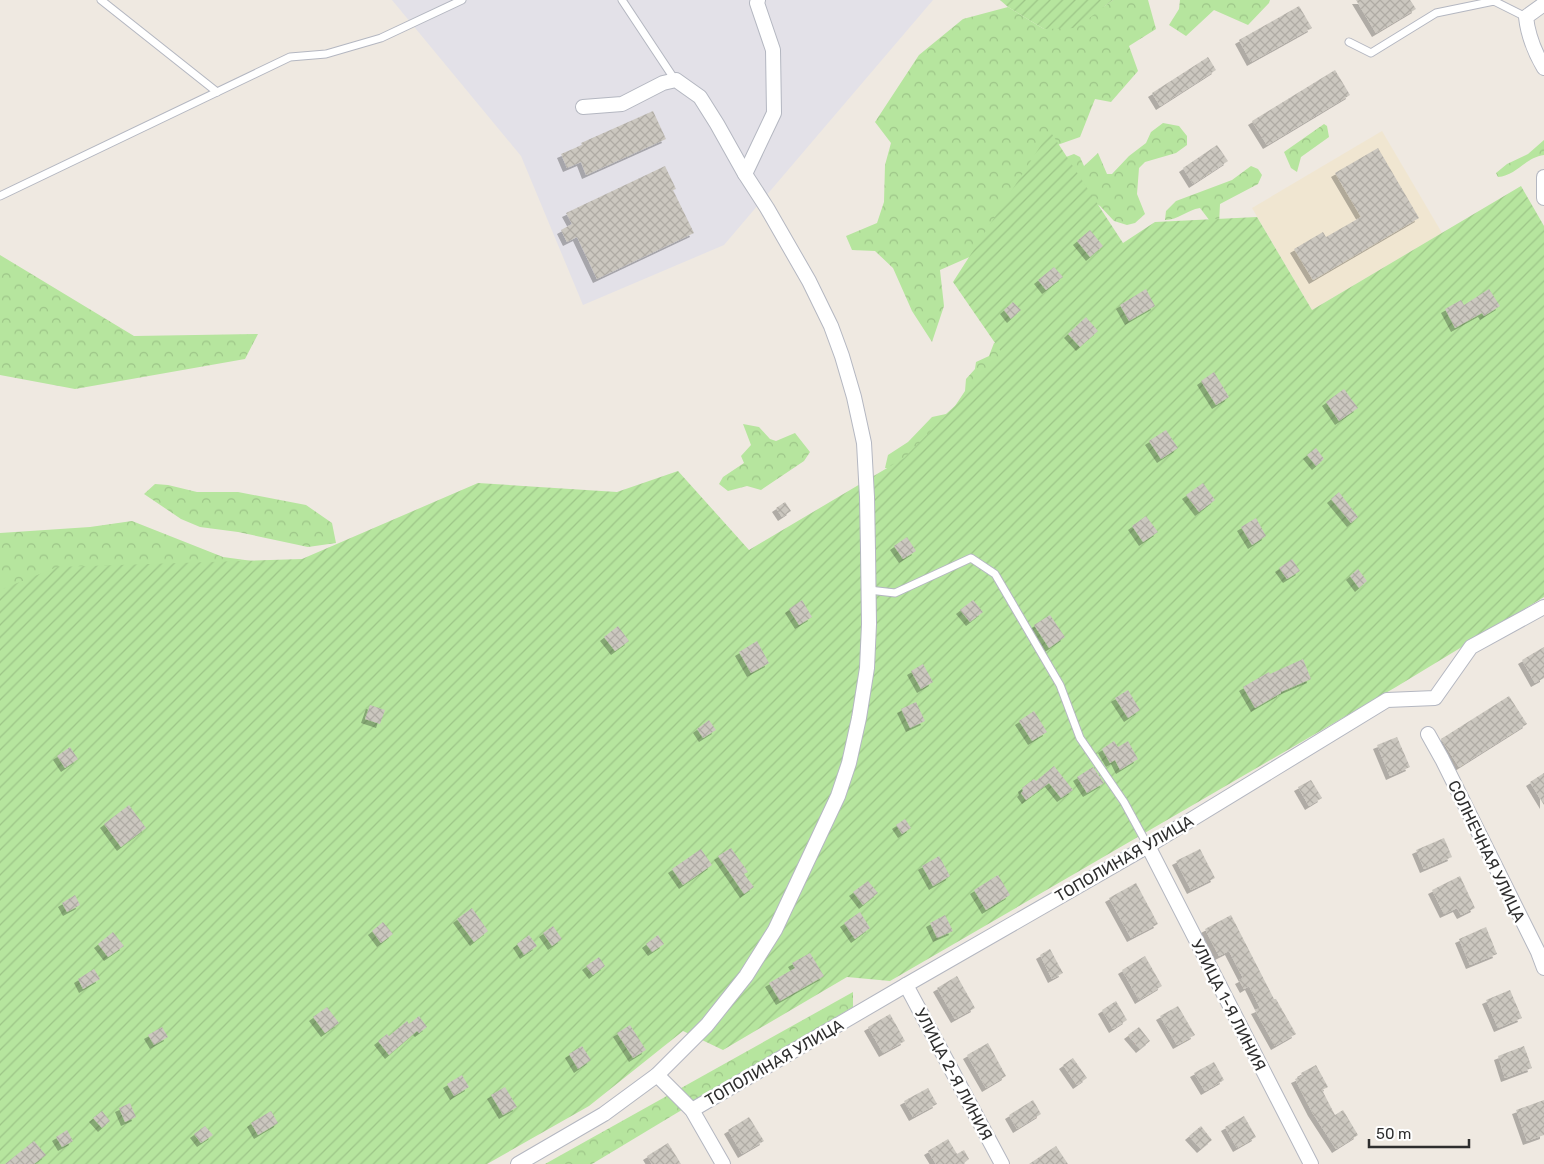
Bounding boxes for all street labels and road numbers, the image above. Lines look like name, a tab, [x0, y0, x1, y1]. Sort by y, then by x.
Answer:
street label: СОЛНЕЧНАЯ УЛИЦА	[1444, 777, 1529, 925]
street label: ТОПОЛИНАЯ УЛИЦА	[1052, 811, 1197, 906]
street label: УЛИЦА 1-Я ЛИНИЯ	[1187, 937, 1270, 1074]
street label: УЛИЦА 2-Я ЛИНИЯ	[911, 1005, 996, 1143]
street label: ТОПОЛИНАЯ УЛИЦА	[702, 1015, 847, 1110]

